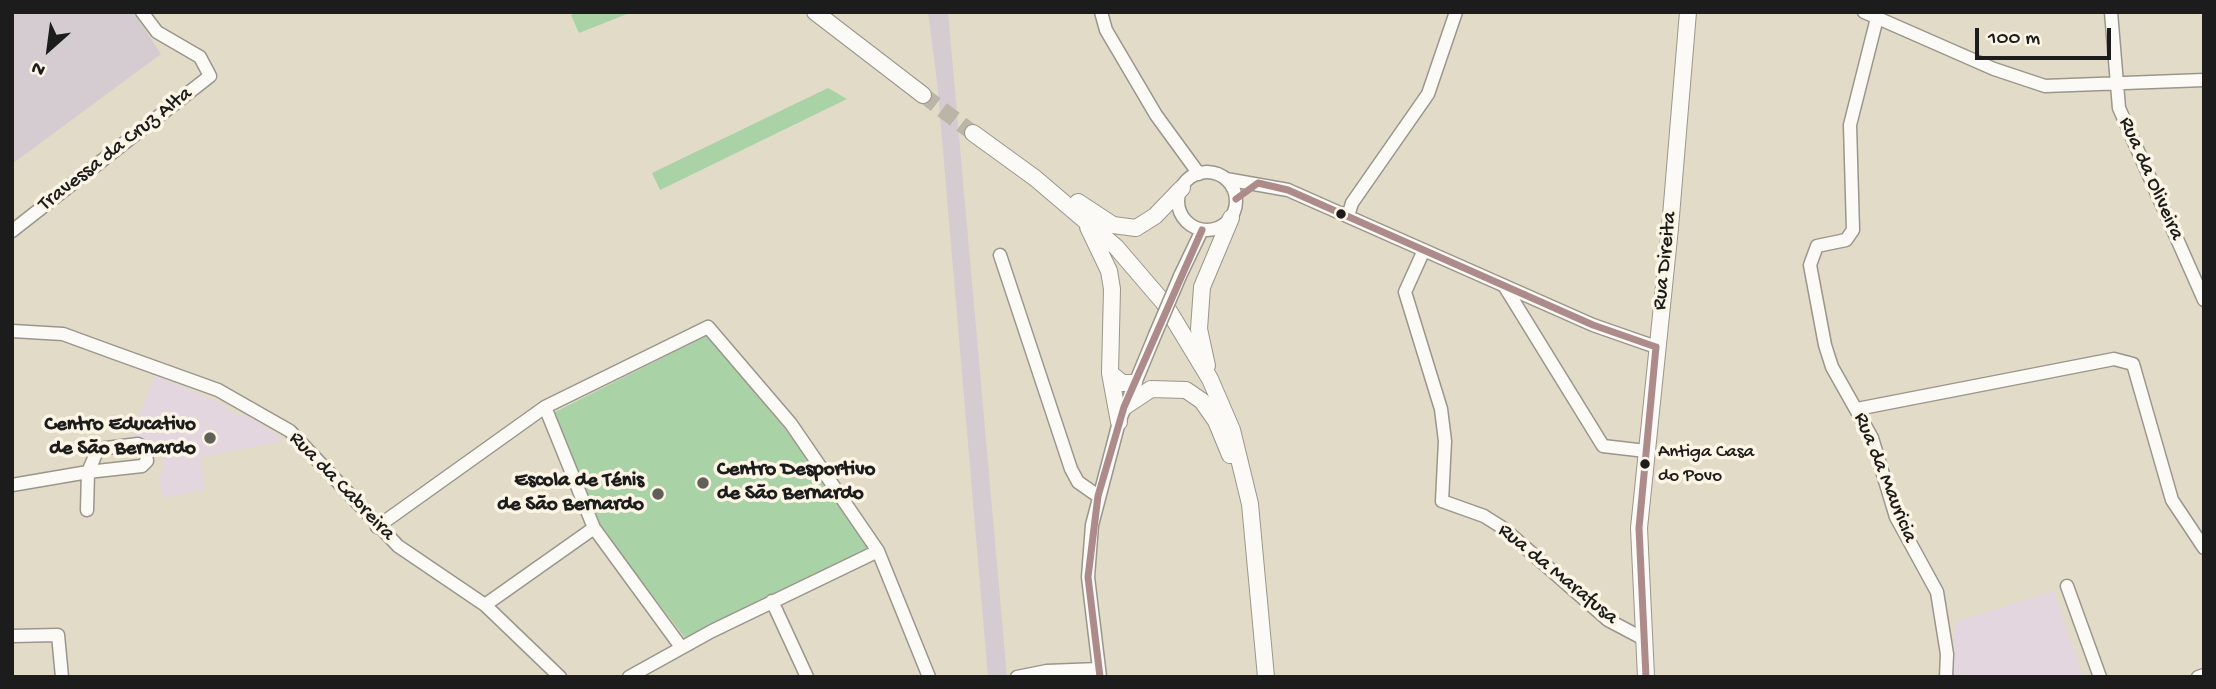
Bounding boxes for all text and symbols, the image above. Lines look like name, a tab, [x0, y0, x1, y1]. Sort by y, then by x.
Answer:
north arrow	[14, 14, 84, 84]
scale bar	[1978, 14, 2114, 58]
text: 100 m	[1988, 27, 2040, 52]
text: N	[28, 55, 50, 81]
street label: Travessa da Cruz Alta	[34, 82, 198, 218]
street label: Rua da Oliveira	[2112, 114, 2188, 244]
unlabelled marker	[1334, 207, 1348, 221]
street label: Rua Direita	[1648, 211, 1684, 311]
street label: Rua da Mauricia	[1846, 409, 1922, 547]
place label: Centro Educativo de São Bernardo	[45, 413, 196, 463]
street label: Rua da Cabreira	[282, 427, 400, 547]
marker: Centro Educativo de São Bernardo	[202, 430, 218, 446]
place label: Antiga Casa do Povo	[1658, 442, 1754, 486]
marker: Antiga Casa do Povo	[1638, 457, 1652, 471]
place label: Centro Desportivo de São Bernardo	[717, 458, 875, 508]
place label: Escola de Ténis de São Bernardo	[497, 469, 644, 519]
marker: Centro Desportivo de São Bernardo	[695, 475, 711, 491]
marker: Escola de Ténis de São Bernardo	[650, 486, 666, 502]
street label: Rua da Marafusa	[1492, 519, 1622, 631]

